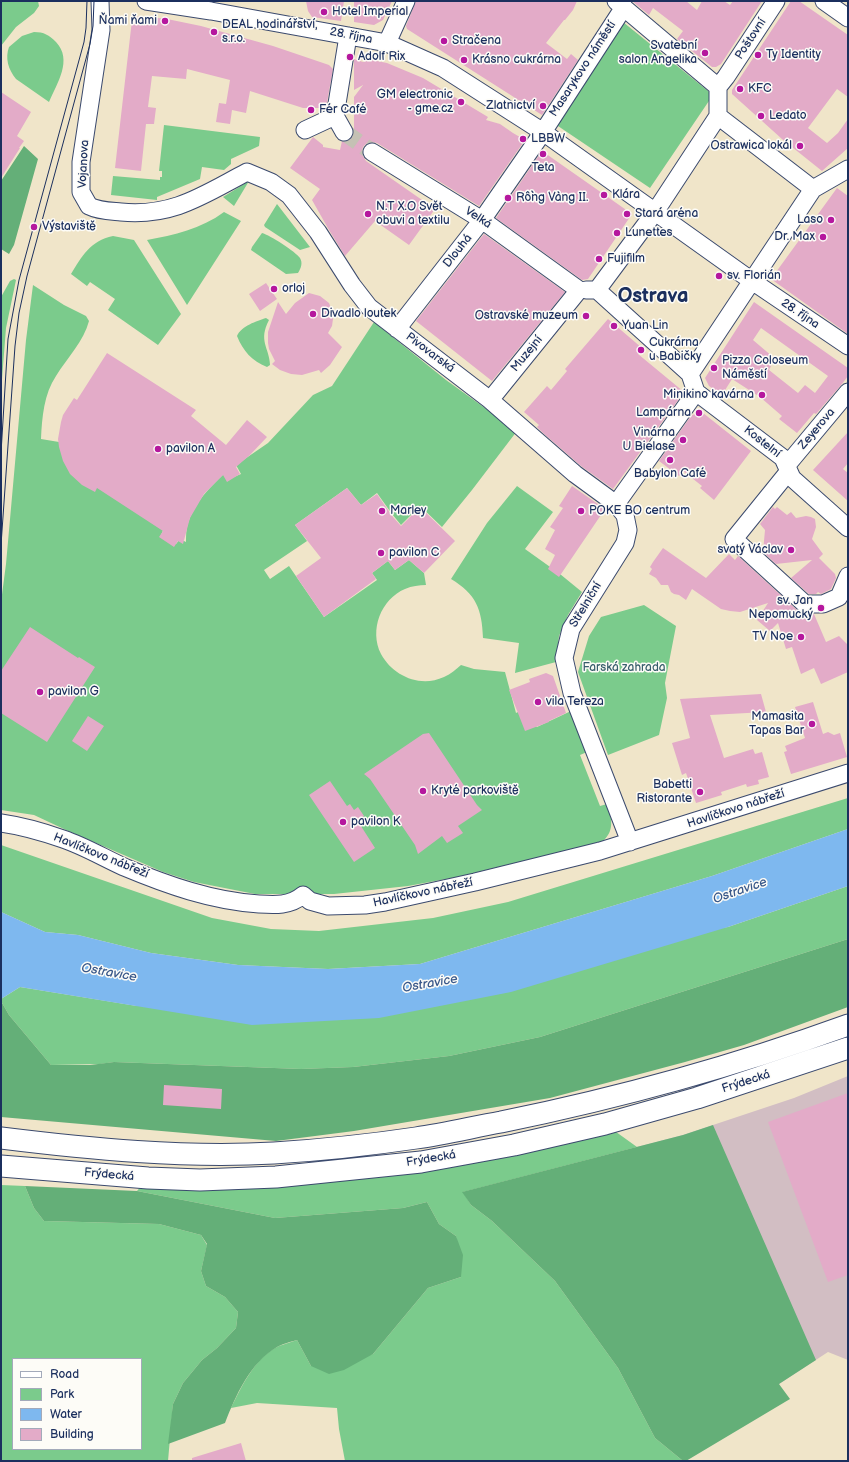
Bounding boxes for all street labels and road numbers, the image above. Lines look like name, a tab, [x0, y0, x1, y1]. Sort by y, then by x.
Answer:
street label: Poštovní	[732, 16, 770, 62]
street label: Masarykovo náměstí	[547, 19, 619, 119]
street label: 28. října	[328, 25, 374, 47]
street label: Vojanova	[76, 139, 92, 189]
street label: Velká	[462, 204, 494, 232]
street label: Dlouhá	[441, 232, 475, 270]
street label: 28. října	[778, 296, 822, 332]
street label: Pivovarská	[403, 330, 457, 376]
street label: Muzejní	[508, 333, 546, 375]
street label: Zeyerova	[796, 405, 838, 453]
street label: Kostelní	[741, 423, 783, 461]
street label: Střelniční	[567, 580, 605, 630]
street label: Havlíčkovo nábřeží	[685, 786, 787, 832]
street label: Havlíčkovo nábřeží	[51, 830, 151, 882]
street label: Havlíčkovo nábřeží	[372, 875, 474, 911]
street label: Frýdecká	[720, 1067, 772, 1097]
street label: Frýdecká	[405, 1148, 457, 1170]
street label: Frýdecká	[83, 1166, 135, 1184]

